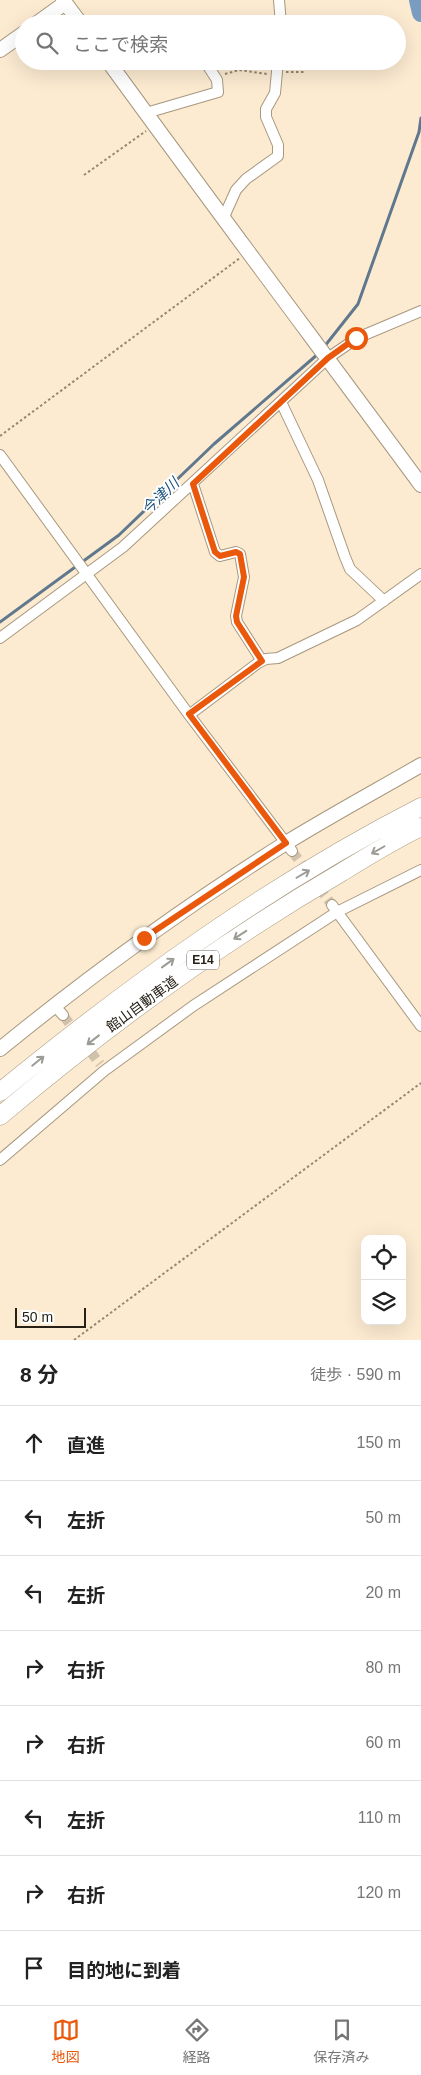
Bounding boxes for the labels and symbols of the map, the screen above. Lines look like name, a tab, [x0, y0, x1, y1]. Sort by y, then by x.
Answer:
route start	[345, 327, 368, 350]
water label: 今津川	[138, 473, 184, 518]
one-way arrow	[372, 846, 386, 856]
one-way arrow	[296, 868, 310, 878]
route end	[133, 927, 156, 950]
one-way arrow	[233, 930, 247, 940]
road number: E14	[187, 950, 219, 970]
one-way arrow	[161, 958, 174, 969]
street label: 館山自動車道	[103, 973, 181, 1035]
one-way arrow	[87, 1034, 100, 1045]
one-way arrow	[31, 1055, 44, 1066]
scale bar	[15, 1305, 86, 1328]

